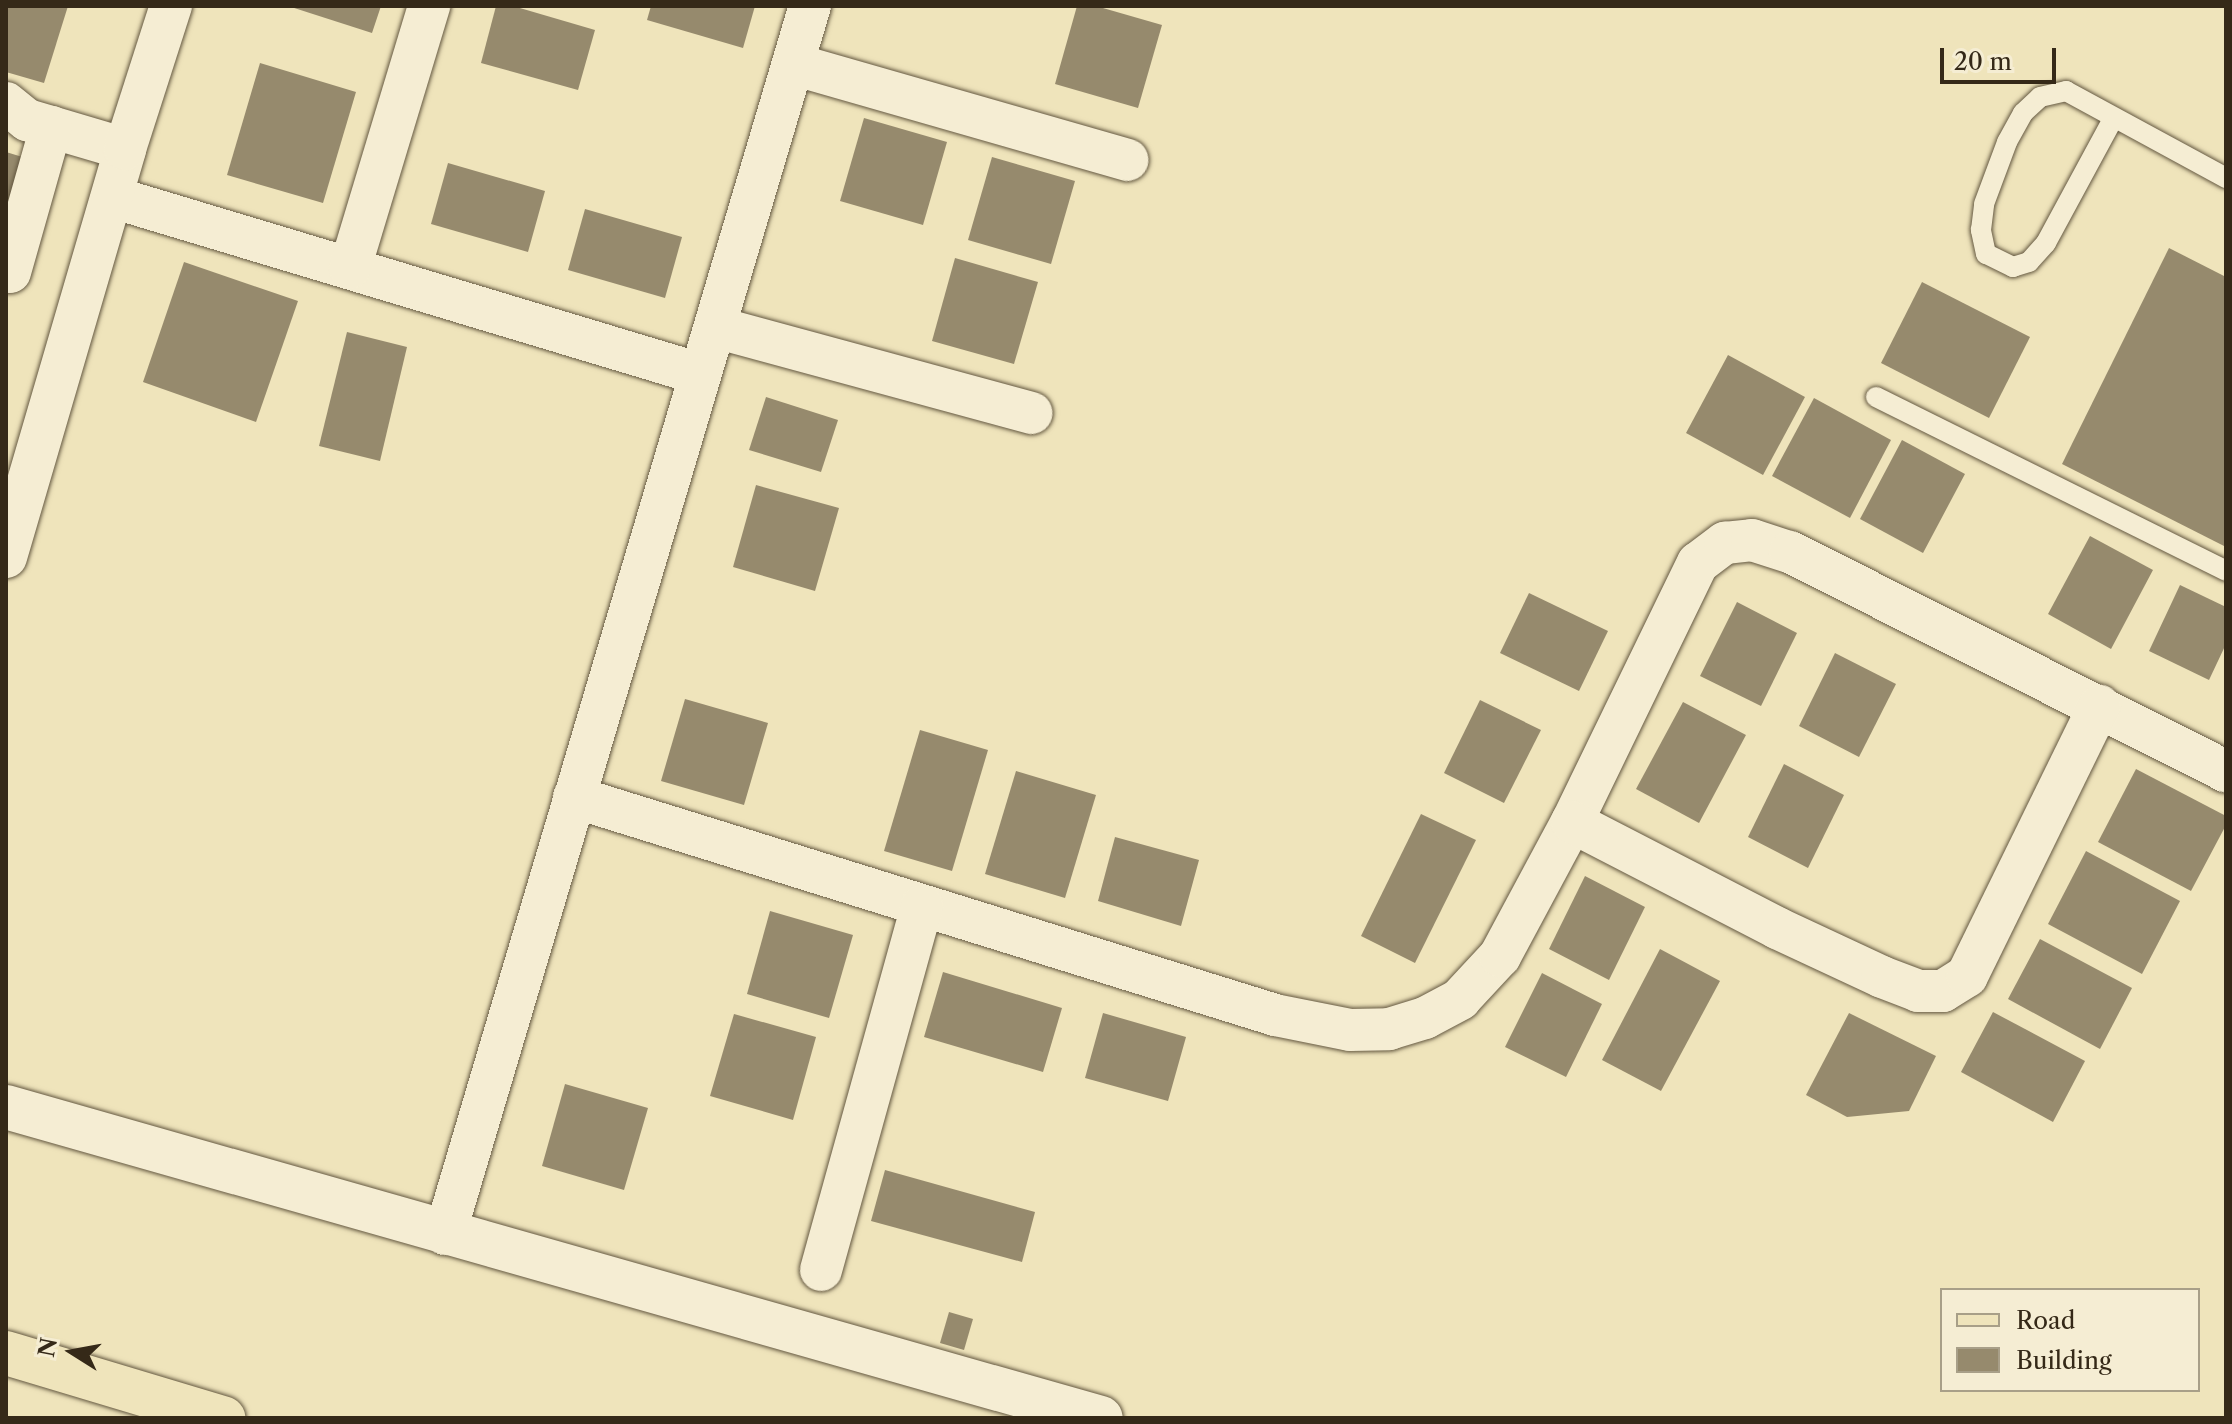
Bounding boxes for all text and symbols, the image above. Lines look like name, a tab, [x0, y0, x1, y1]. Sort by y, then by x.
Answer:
scale bar	[1944, 32, 2060, 82]
text: 20 m	[1954, 47, 2012, 76]
legend	[1940, 1288, 2200, 1392]
text: Road	[2016, 1306, 2075, 1335]
north arrow	[32, 1312, 112, 1392]
text: N	[33, 1335, 63, 1359]
text: Building	[2016, 1346, 2112, 1375]

